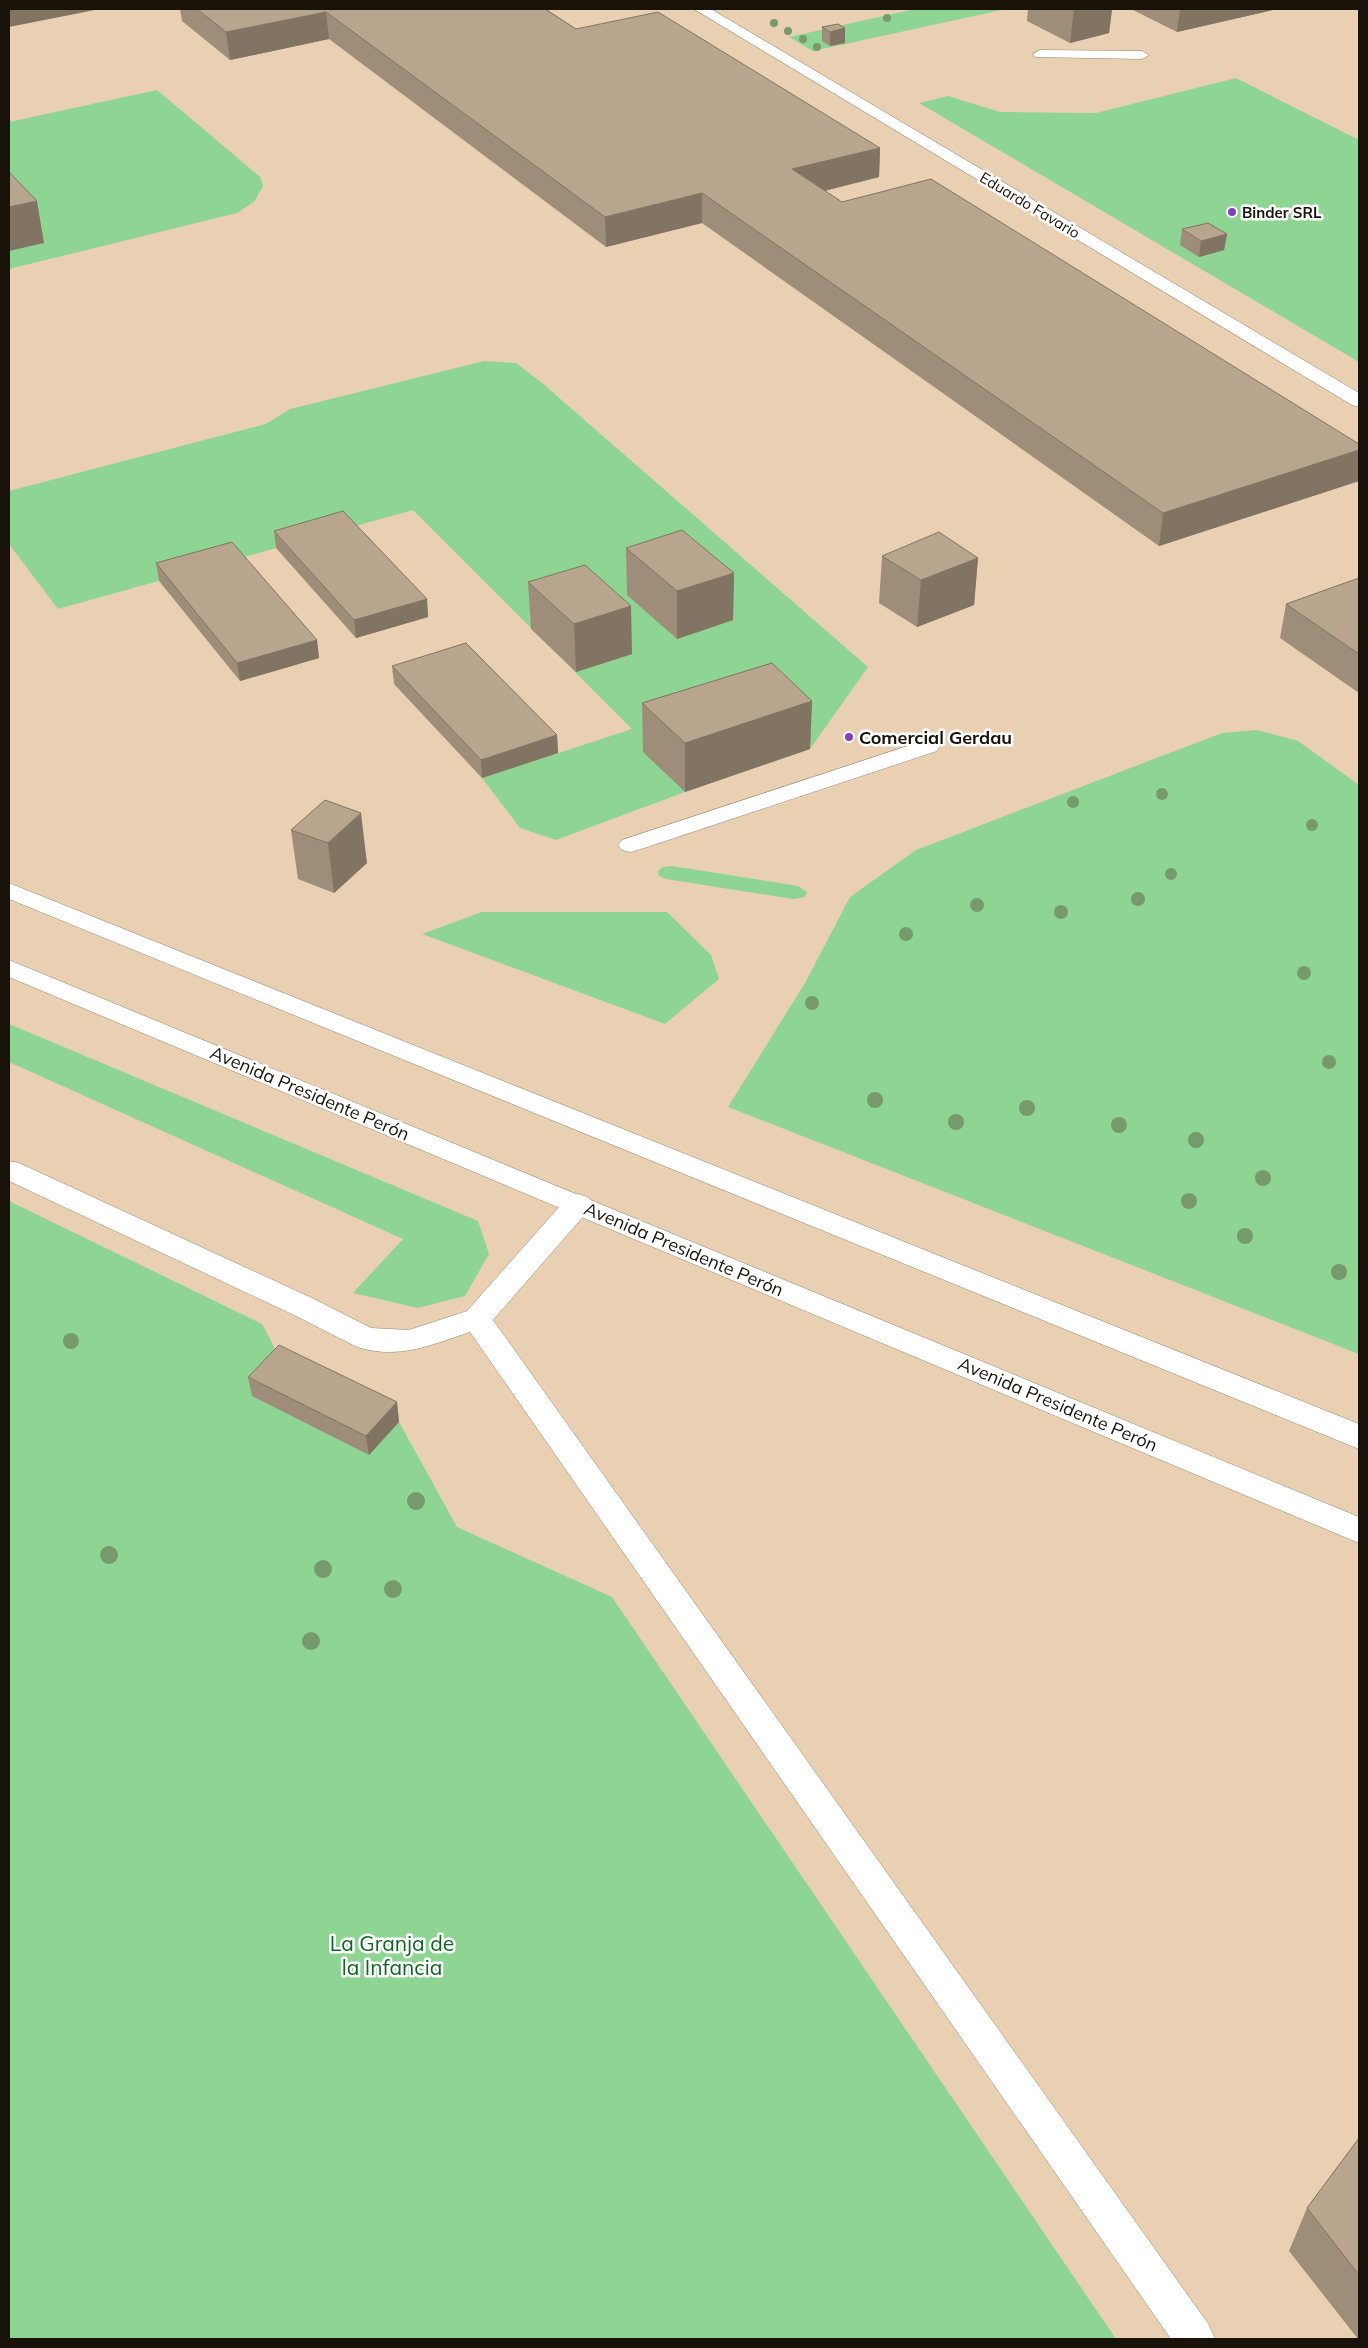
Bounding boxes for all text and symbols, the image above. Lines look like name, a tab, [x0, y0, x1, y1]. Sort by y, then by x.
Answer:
street label: Eduardo Favario	[976, 168, 1084, 242]
place label: Binder SRL	[1242, 203, 1322, 222]
marker: Binder SRL	[1226, 206, 1238, 218]
place label: Comercial Gerdau	[859, 726, 1012, 749]
marker: Comercial Gerdau	[843, 731, 855, 743]
street label: Avenida Presidente Perón	[207, 1041, 413, 1145]
street label: Avenida Presidente Perón	[581, 1197, 787, 1301]
street label: Avenida Presidente Perón	[955, 1352, 1161, 1456]
park label: La Granja de la Infancia	[330, 1930, 454, 1980]

